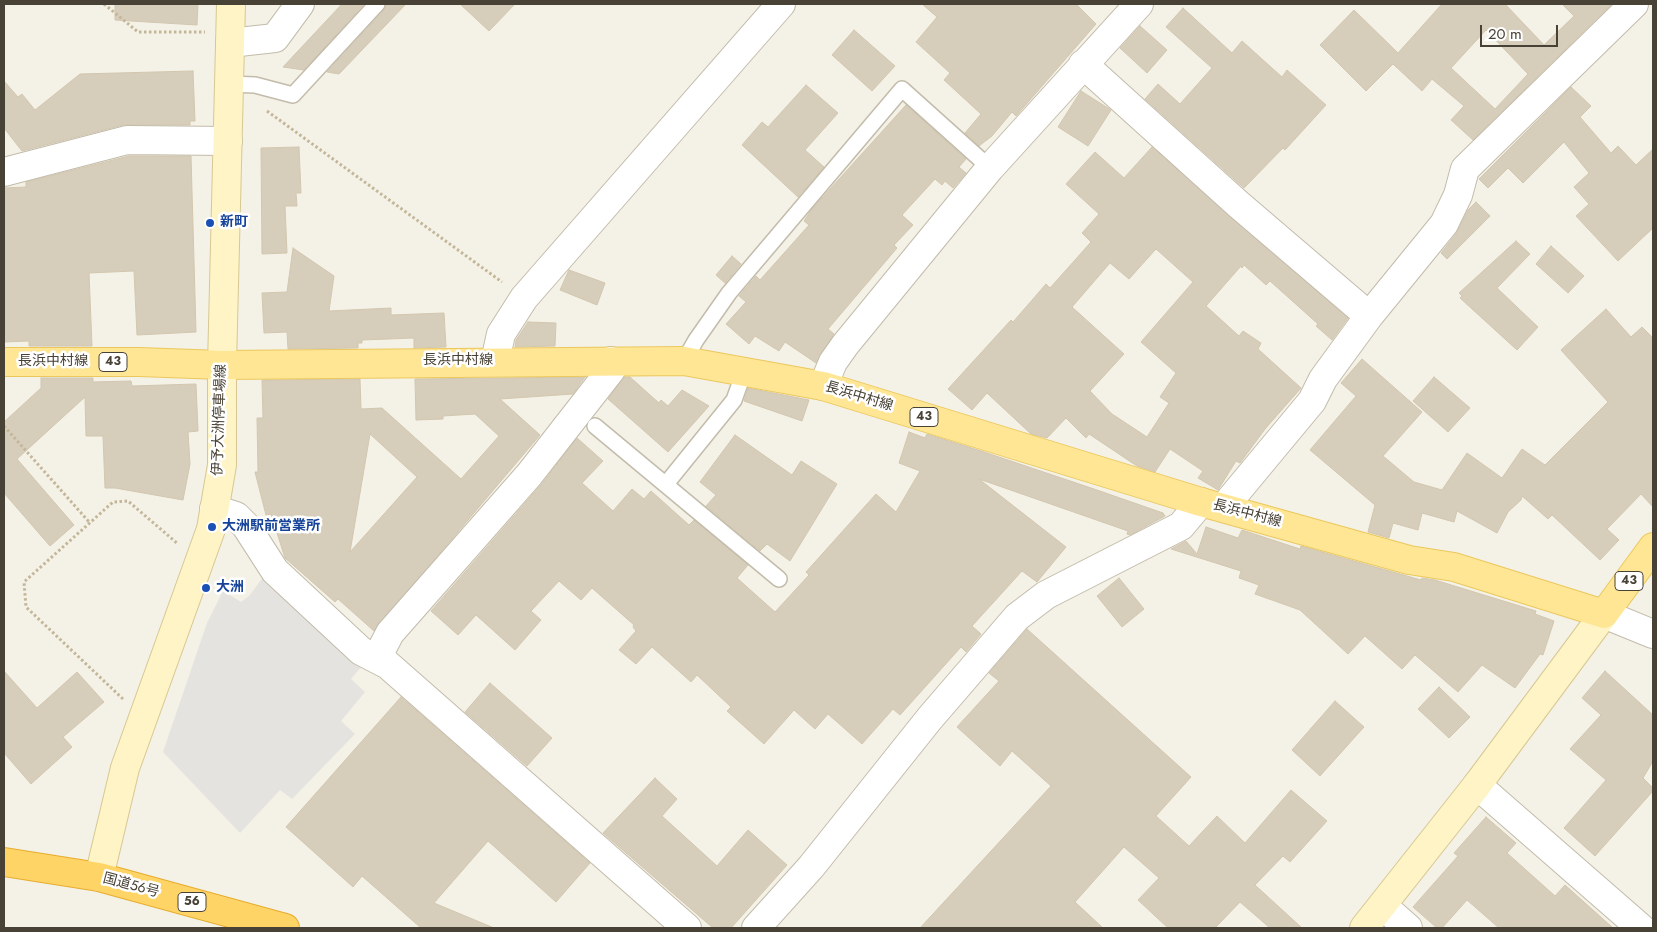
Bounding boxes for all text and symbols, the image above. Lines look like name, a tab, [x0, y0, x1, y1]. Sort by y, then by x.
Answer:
scale bar	[1482, 15, 1560, 47]
text: 20 m	[1488, 23, 1522, 45]
place label: 新町	[220, 215, 248, 231]
marker: 新町	[204, 217, 216, 229]
road number: 43	[99, 352, 127, 372]
street label: 長浜中村線	[423, 353, 493, 369]
street label: 長浜中村線	[18, 354, 88, 370]
street label: 伊予大洲停車場線	[210, 364, 230, 476]
street label: 長浜中村線	[823, 379, 895, 415]
road number: 43	[910, 408, 938, 427]
street label: 長浜中村線	[1211, 497, 1283, 531]
place label: 大洲駅前営業所	[222, 519, 320, 535]
marker: 大洲駅前営業所	[206, 521, 218, 533]
road number: 43	[1615, 572, 1643, 590]
place label: 大洲	[216, 580, 244, 596]
marker: 大洲	[200, 582, 212, 594]
street label: 国道56号	[101, 870, 161, 902]
road number: 56	[178, 892, 206, 912]

